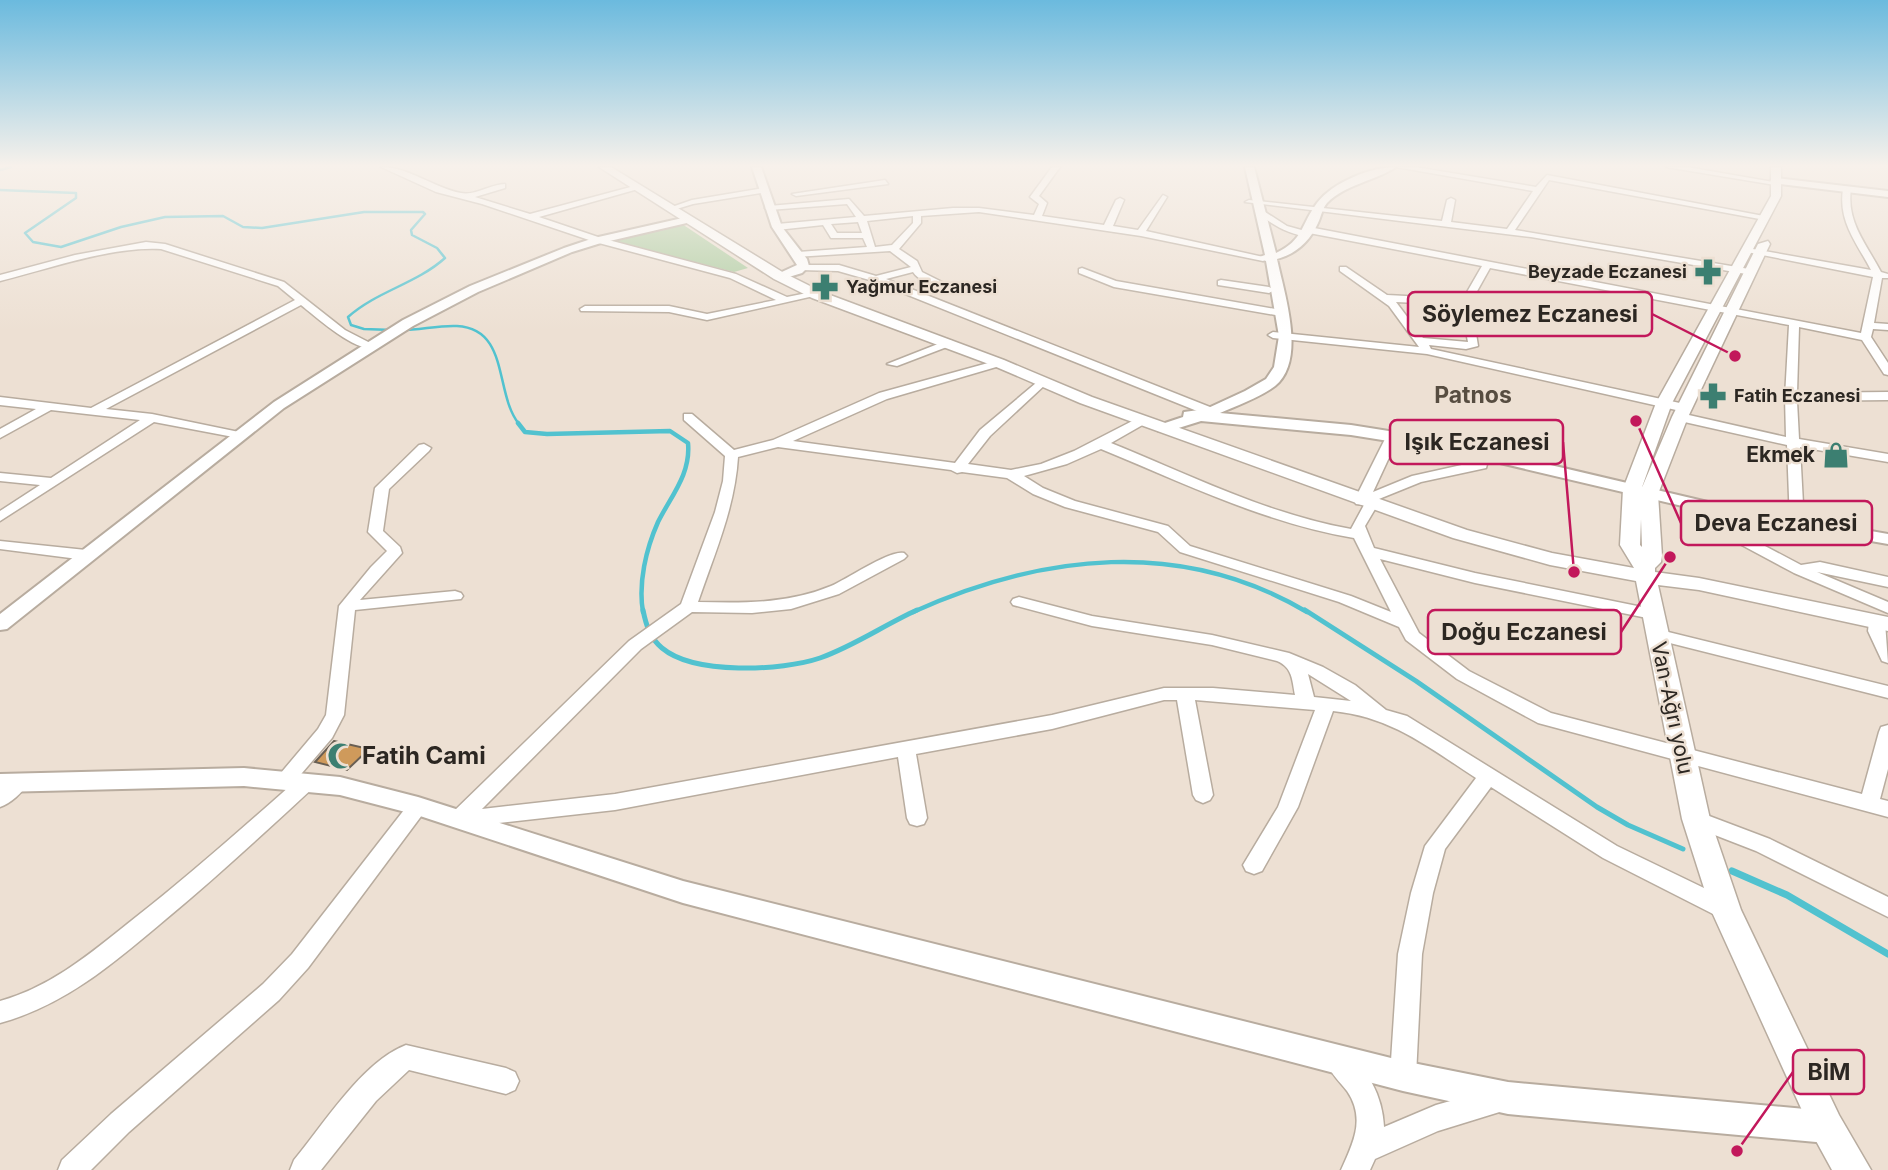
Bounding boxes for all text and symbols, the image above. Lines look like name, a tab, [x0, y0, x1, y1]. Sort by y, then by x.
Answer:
pharmacy icon: Beyzade Eczanesi	[1693, 257, 1723, 287]
place label: Beyzade Eczanesi	[1528, 261, 1687, 282]
pharmacy icon: Yağmur Eczanesi	[810, 272, 840, 302]
place label: Yağmur Eczanesi	[846, 276, 997, 297]
callout: Söylemez Eczanesi	[1408, 292, 1652, 336]
text: Söylemez Eczanesi	[1422, 300, 1638, 328]
district label: Patnos	[1434, 381, 1512, 409]
pharmacy icon: Fatih Eczanesi	[1698, 381, 1728, 411]
place label: Fatih Eczanesi	[1734, 385, 1860, 406]
callout: Işık Eczanesi	[1390, 420, 1563, 464]
text: Işık Eczanesi	[1404, 428, 1550, 456]
shop icon: Ekmek	[1821, 440, 1851, 470]
place label: Ekmek	[1746, 442, 1816, 467]
callout: Deva Eczanesi	[1681, 501, 1872, 545]
text: Deva Eczanesi	[1695, 509, 1857, 537]
callout: Doğu Eczanesi	[1428, 610, 1621, 654]
text: Doğu Eczanesi	[1441, 618, 1607, 646]
street label: Van-Ağrı yolu	[1646, 639, 1699, 776]
mosque icon: Fatih Cami	[326, 741, 356, 771]
place label: Fatih Cami	[362, 741, 486, 770]
callout: BİM	[1793, 1050, 1864, 1094]
text: BİM	[1807, 1058, 1851, 1086]

